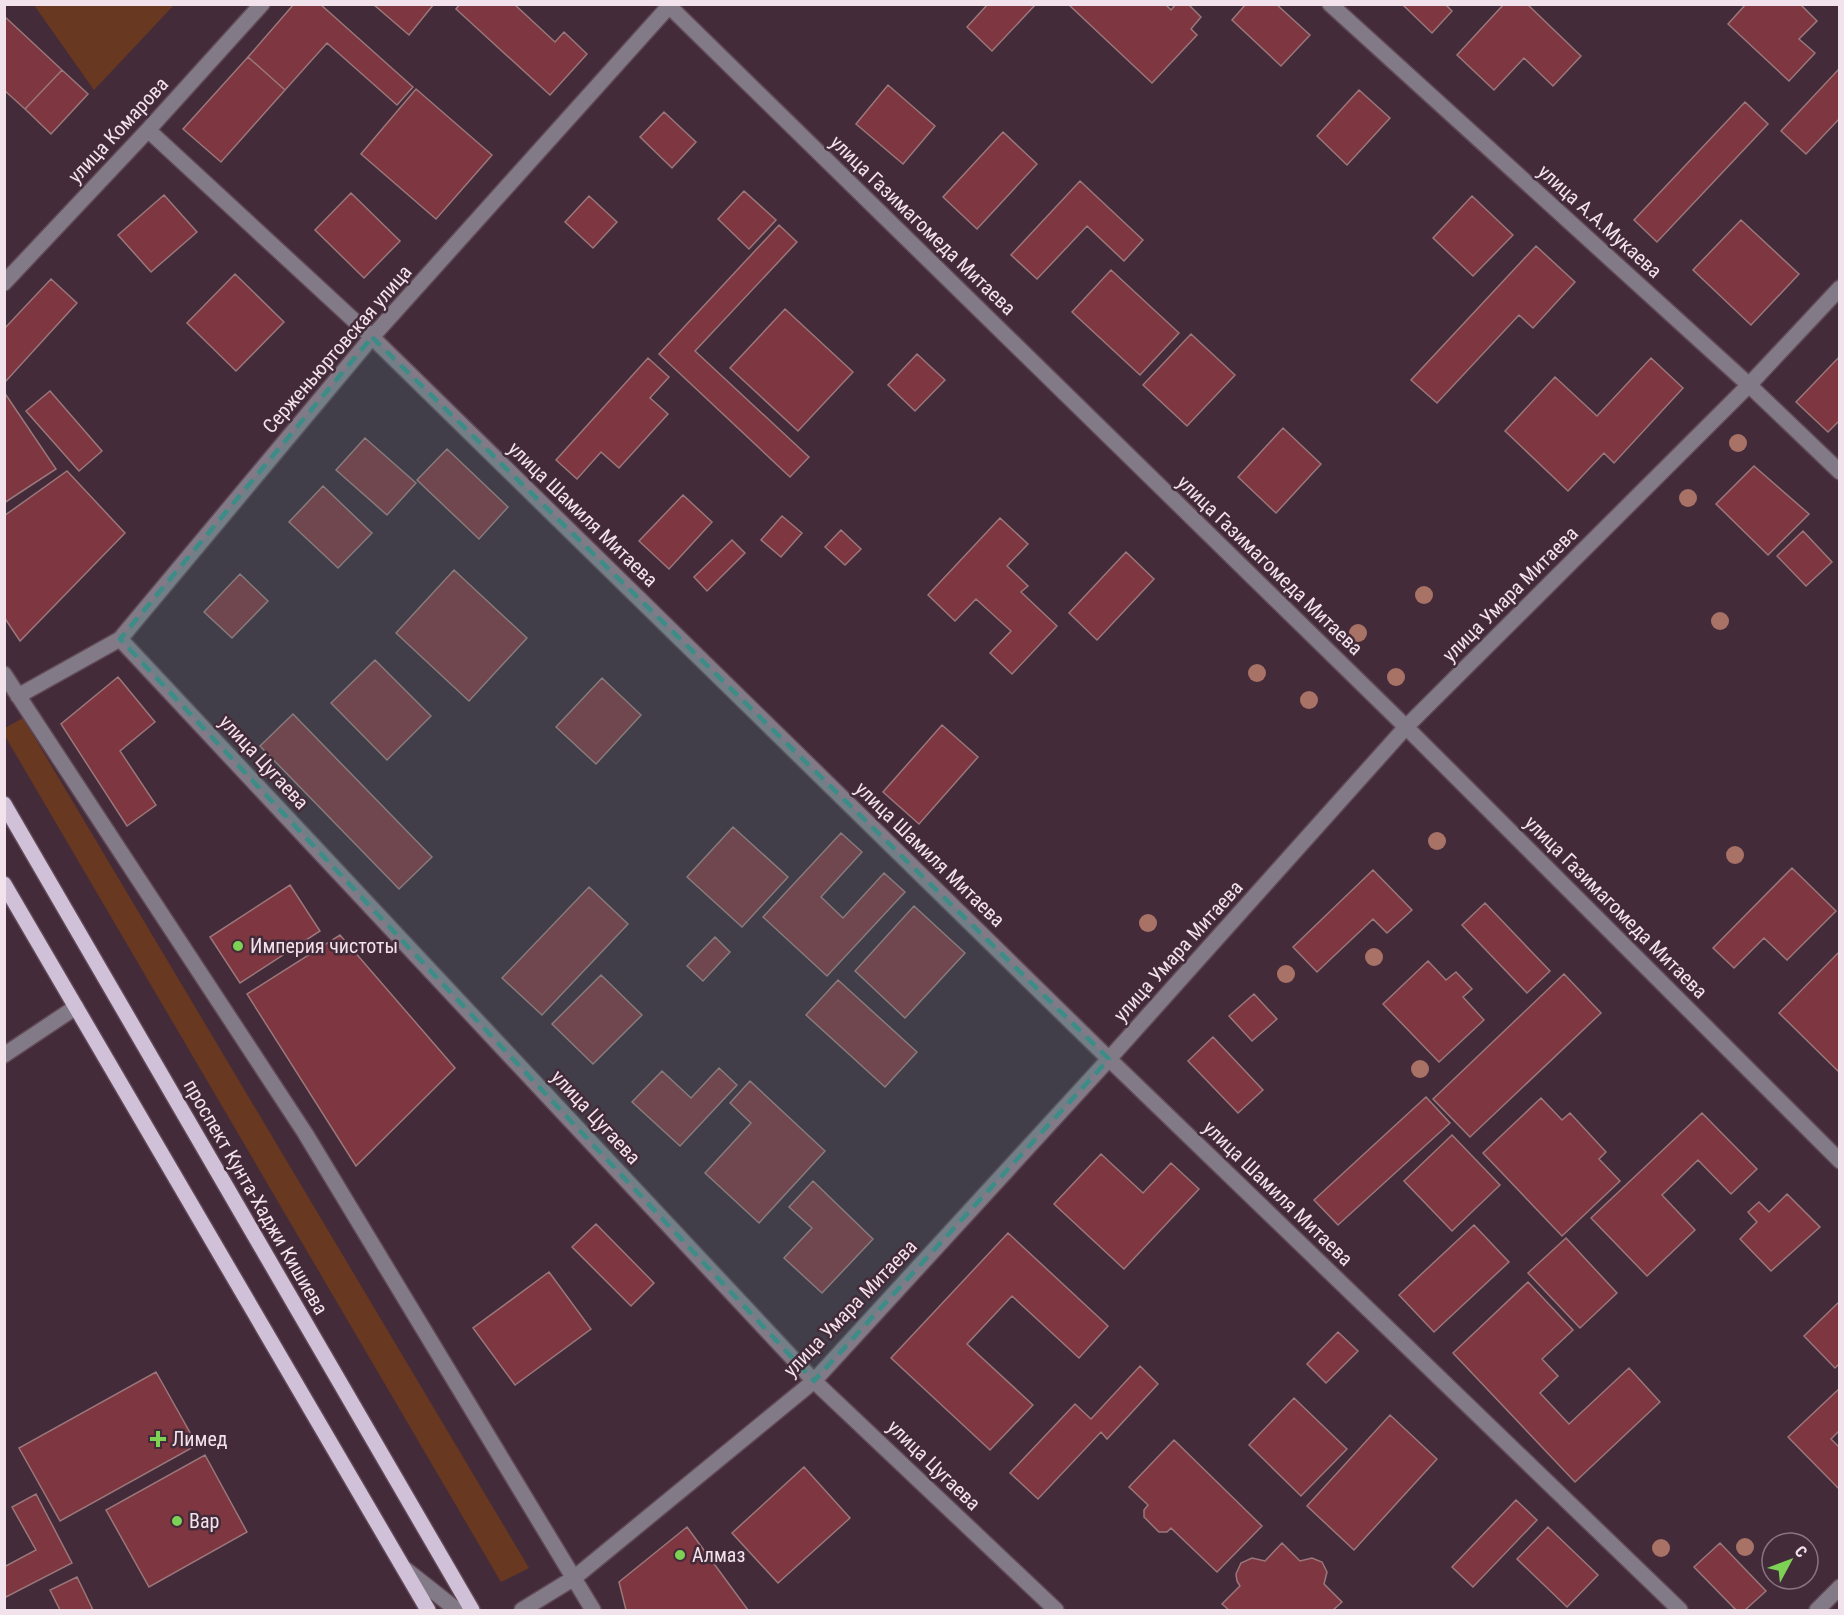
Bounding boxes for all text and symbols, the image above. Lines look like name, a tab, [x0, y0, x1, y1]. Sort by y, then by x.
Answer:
street label: улица Комарова	[63, 72, 173, 188]
street label: улица Газимагомеда Митаева	[825, 130, 1021, 320]
street label: улица А.А.Мукаева	[1533, 159, 1667, 283]
street label: Серженьюртовская улица	[257, 260, 417, 438]
street label: улица Шамиля Митаева	[503, 436, 663, 592]
street label: улица Газимагомеда Митаева	[1172, 470, 1368, 660]
street label: улица Умара Митаева	[1437, 521, 1583, 667]
street label: улица Цугаева	[214, 710, 314, 814]
street label: улица Шамиля Митаева	[850, 776, 1010, 932]
street label: улица Газимагомеда Митаева	[1520, 811, 1712, 1003]
street label: улица Умара Митаева	[1108, 875, 1248, 1027]
place label: Империя чистоты	[250, 934, 398, 958]
marker: Империя чистоты	[231, 939, 245, 953]
street label: улица Цугаева	[546, 1065, 646, 1169]
street label: проспект Кунта-Хаджи Кишиева	[179, 1075, 333, 1319]
street label: улица Шамиля Митаева	[1198, 1115, 1358, 1271]
street label: улица Умара Митаева	[778, 1234, 922, 1382]
street label: улица Цугаева	[882, 1415, 986, 1515]
place label: Лимед	[172, 1427, 228, 1451]
marker: Лимед	[149, 1430, 167, 1448]
place label: Вар	[189, 1509, 219, 1533]
marker: Вар	[170, 1514, 184, 1528]
north arrow	[1760, 1531, 1820, 1591]
text: С	[1791, 1542, 1811, 1561]
place label: Алмаз	[692, 1543, 745, 1567]
marker: Алмаз	[673, 1548, 687, 1562]

